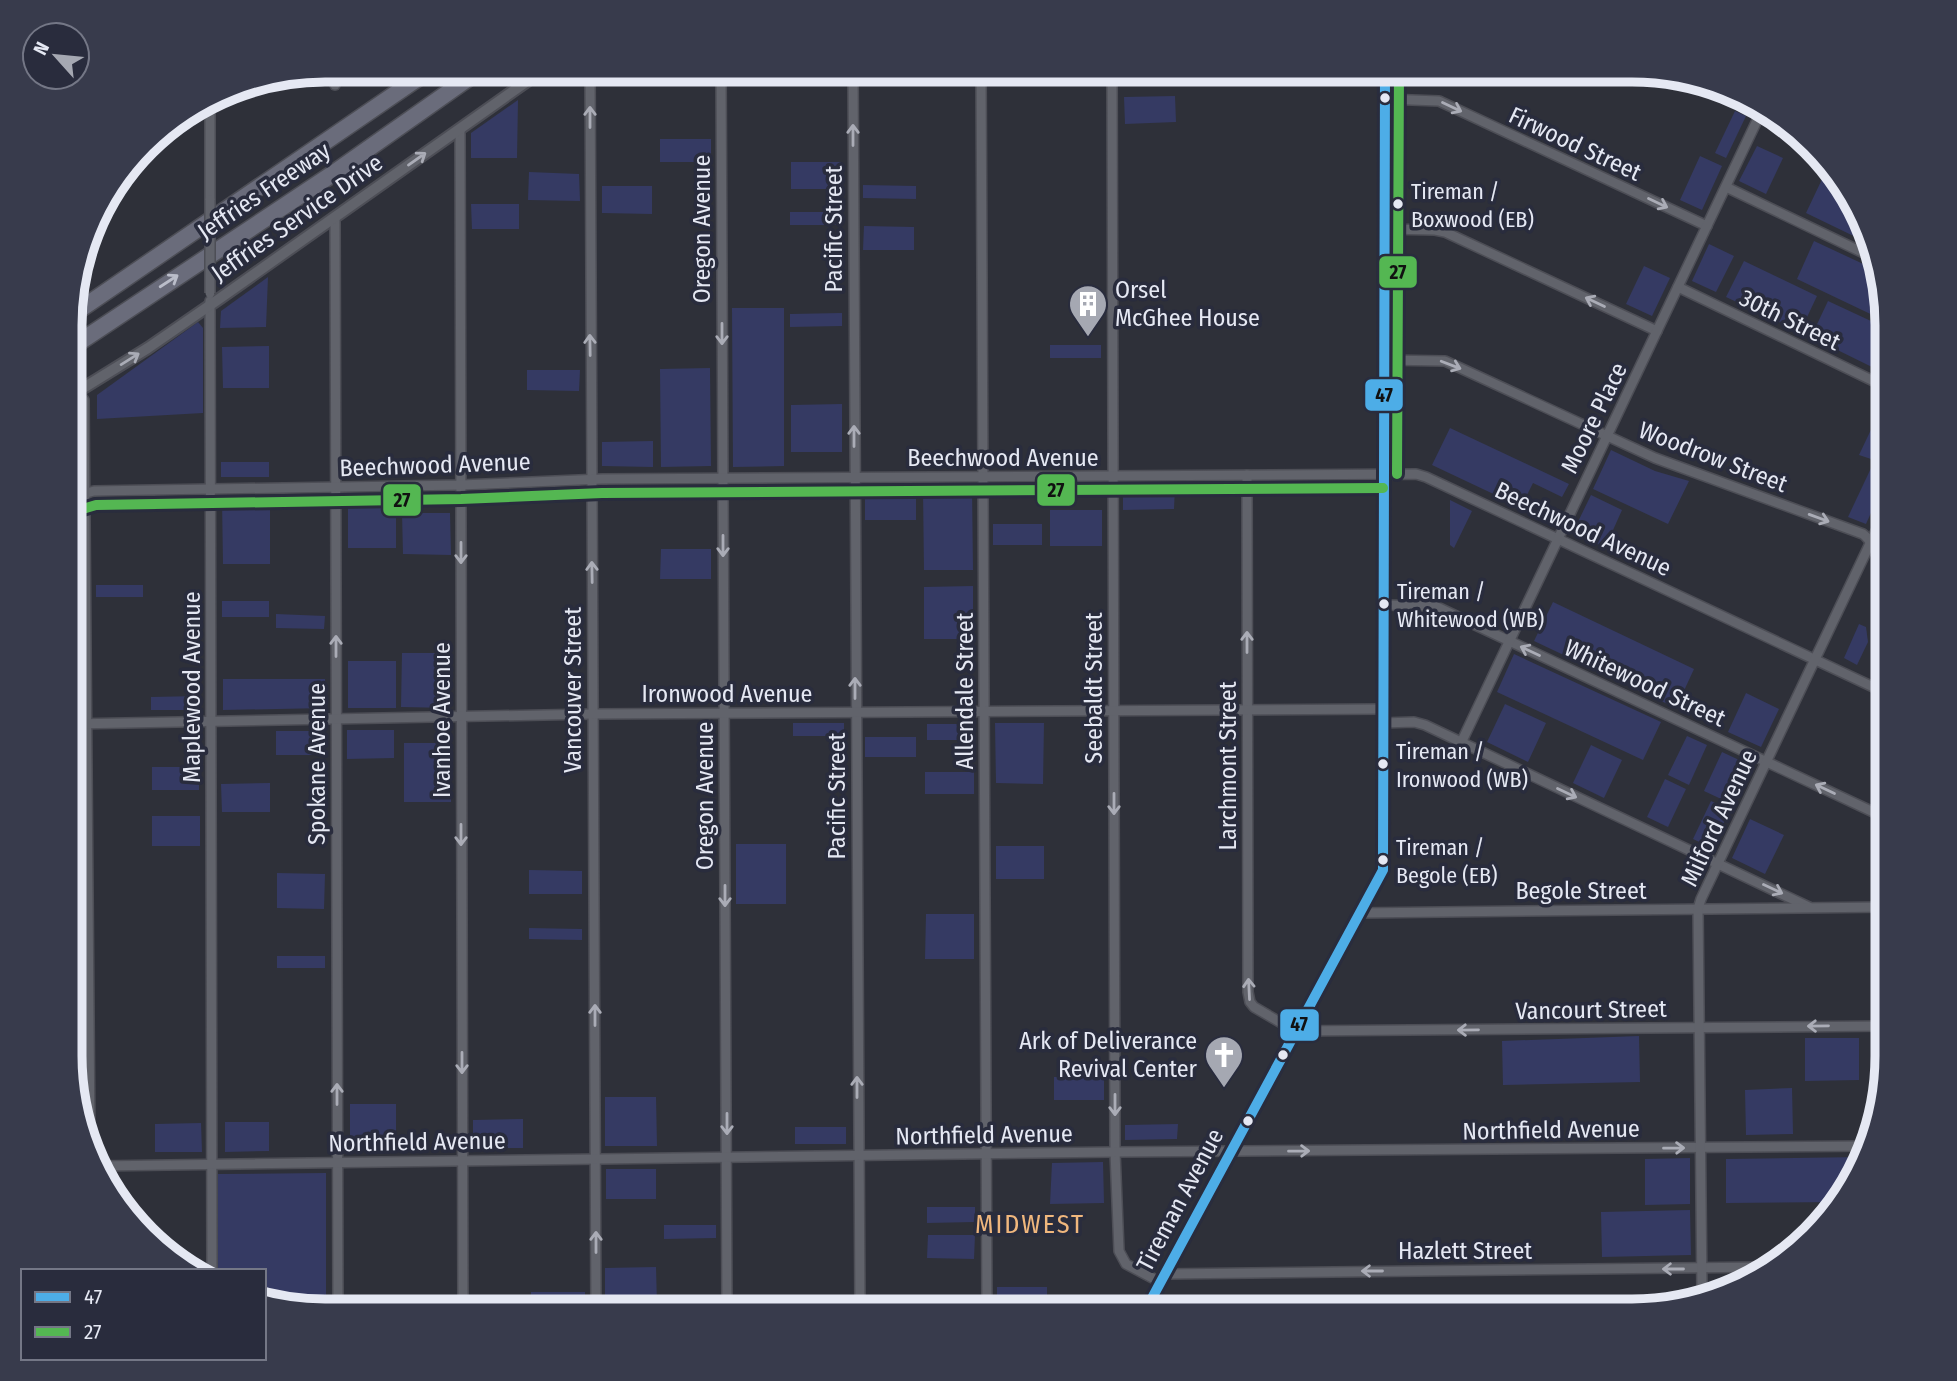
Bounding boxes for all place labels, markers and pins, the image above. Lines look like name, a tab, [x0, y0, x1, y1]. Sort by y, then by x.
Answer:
unlabelled marker	[1378, 91, 1392, 105]
place label: Tireman / Boxwood (EB)	[1411, 178, 1534, 233]
marker: Tireman / Boxwood (EB)	[1391, 197, 1405, 211]
place label: Orsel McGhee House	[1115, 276, 1260, 332]
building icon: Orsel McGhee House	[1067, 283, 1109, 338]
place label: Tireman / Whitewood (WB)	[1397, 578, 1544, 633]
marker: Tireman / Whitewood (WB)	[1377, 597, 1391, 611]
place label: Tireman / Ironwood (WB)	[1396, 738, 1528, 793]
marker: Tireman / Ironwood (WB)	[1376, 757, 1390, 771]
place label: Tireman / Begole (EB)	[1396, 834, 1498, 889]
marker: Tireman / Begole (EB)	[1376, 853, 1390, 867]
place label: Ark of Deliverance Revival Center	[1019, 1027, 1198, 1083]
church icon: Ark of Deliverance Revival Center	[1203, 1034, 1245, 1089]
unlabelled marker	[1276, 1048, 1290, 1062]
unlabelled marker	[1241, 1114, 1255, 1128]

